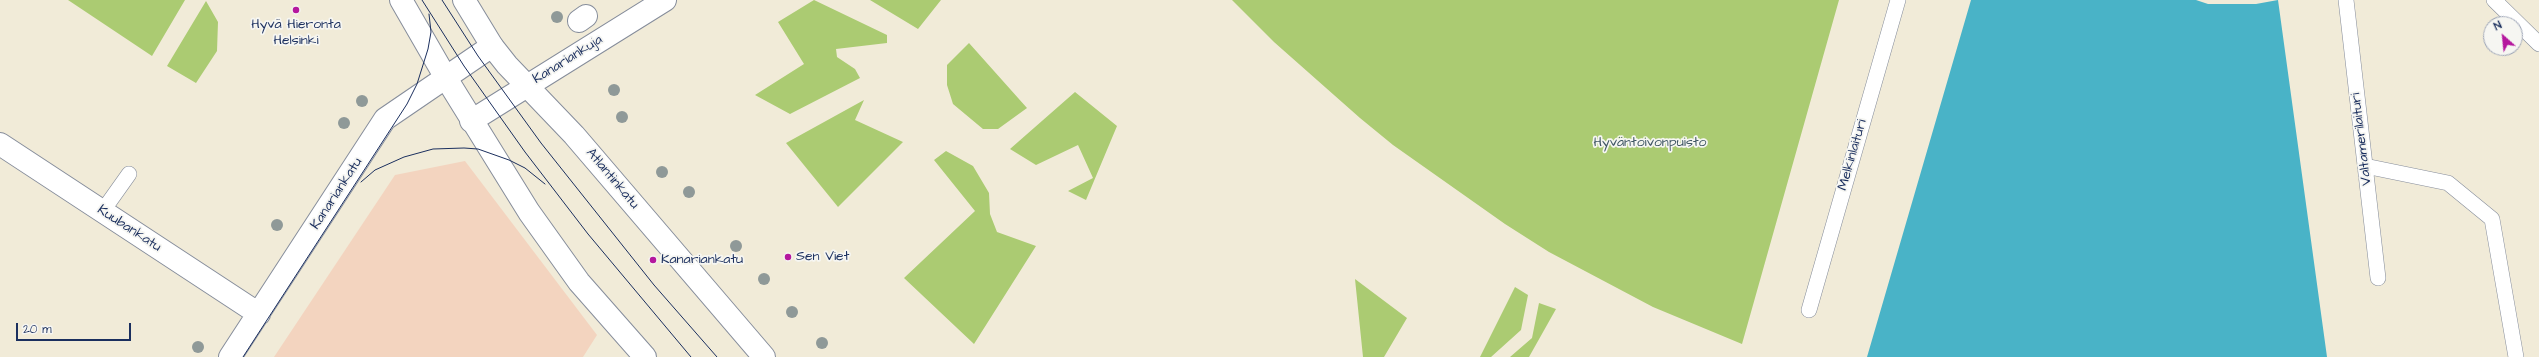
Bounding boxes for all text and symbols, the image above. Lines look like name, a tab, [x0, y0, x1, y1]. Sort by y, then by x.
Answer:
marker: Hyvä Hieronta Helsinki	[291, 5, 301, 15]
north arrow	[2483, 16, 2523, 56]
place label: Hyvä Hieronta Helsinki	[251, 17, 341, 50]
text: N	[2491, 18, 2504, 34]
street label: Kanariankuja	[530, 32, 606, 88]
street label: Valtamerilaituri	[2348, 92, 2376, 186]
street label: Melkinlaituri	[1835, 118, 1871, 192]
park label: Hyväntoivonpuisto	[1594, 135, 1706, 151]
street label: Atlantinkatu	[582, 145, 642, 213]
street label: Kanariankatu	[308, 155, 366, 233]
street label: Kuubankatu	[94, 202, 164, 256]
place label: Sen Viet	[796, 249, 849, 265]
place label: Kanariankatu	[661, 252, 743, 268]
marker: Sen Viet	[783, 252, 793, 262]
marker: Kanariankatu	[648, 255, 658, 265]
scale bar	[18, 315, 133, 341]
text: 20 m	[23, 321, 52, 338]

